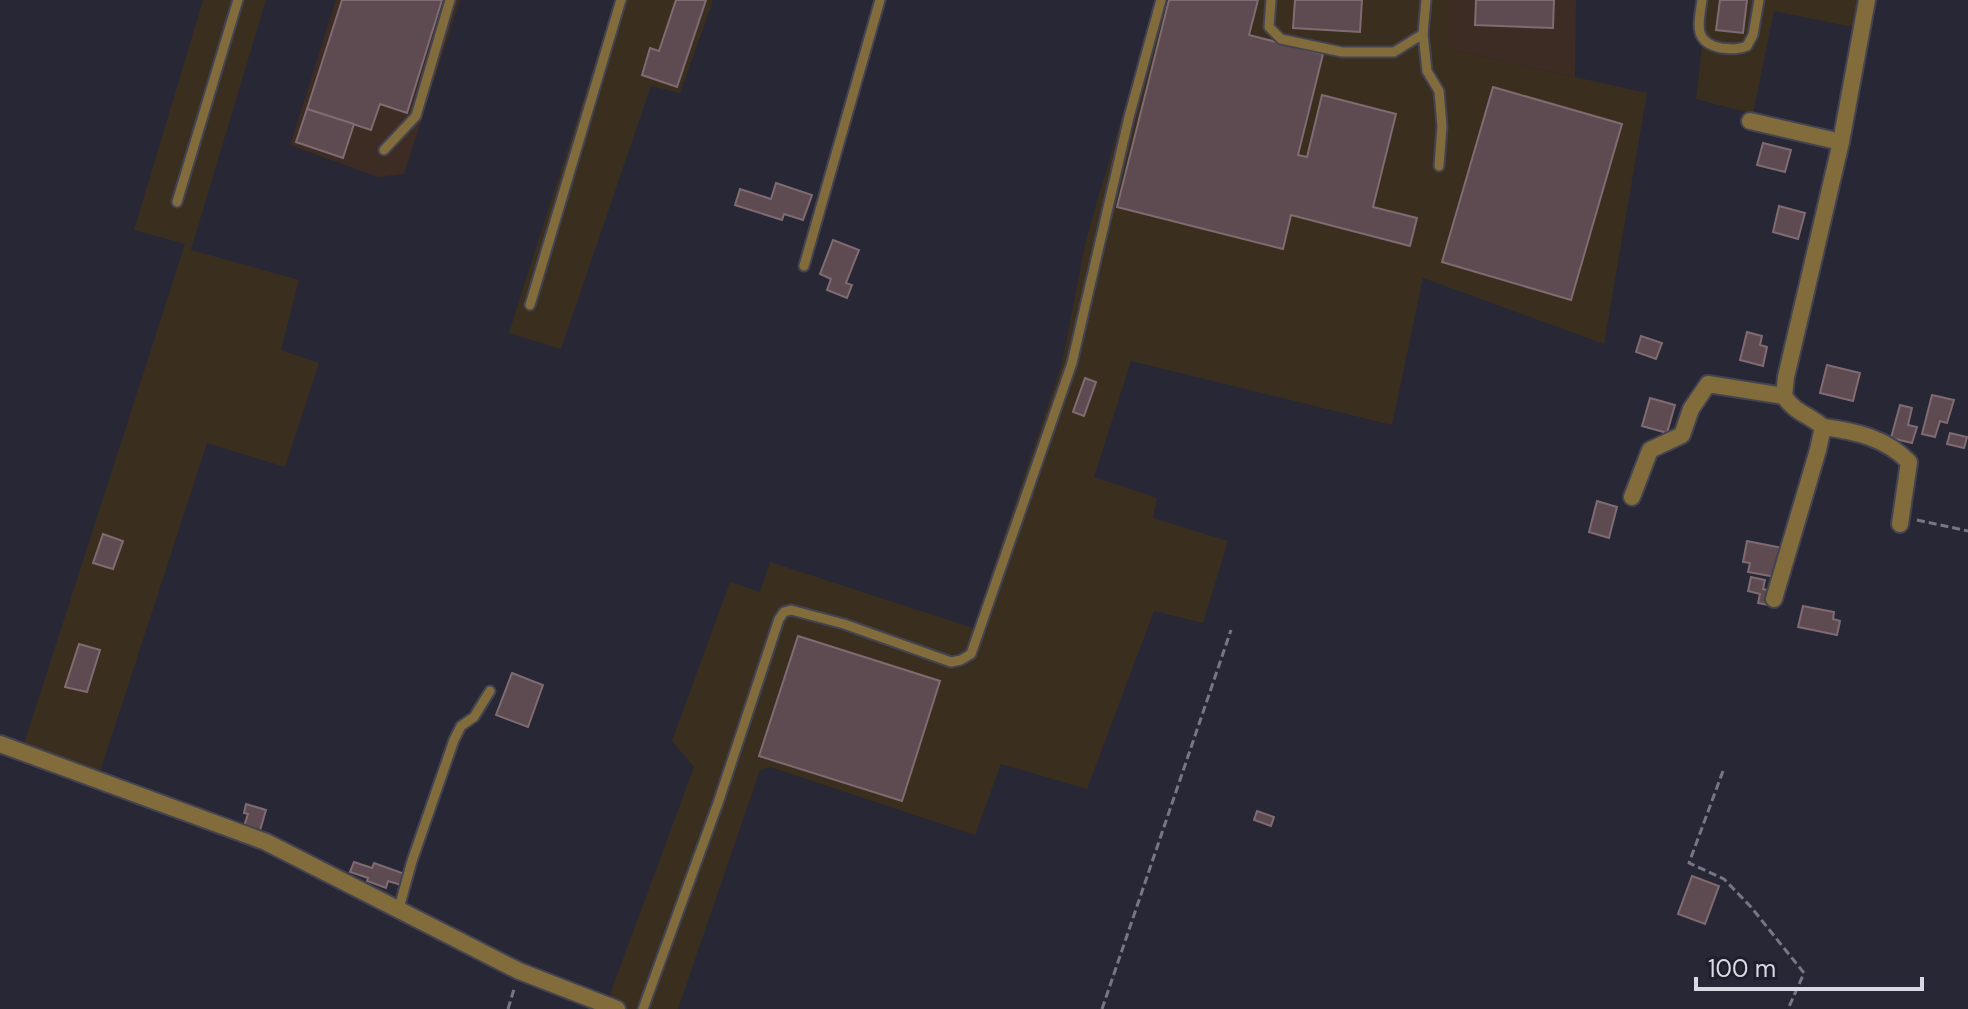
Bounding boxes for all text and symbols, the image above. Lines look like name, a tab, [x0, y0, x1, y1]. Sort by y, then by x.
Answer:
scale bar	[1696, 941, 1922, 991]
text: 100 m	[1708, 953, 1776, 984]

